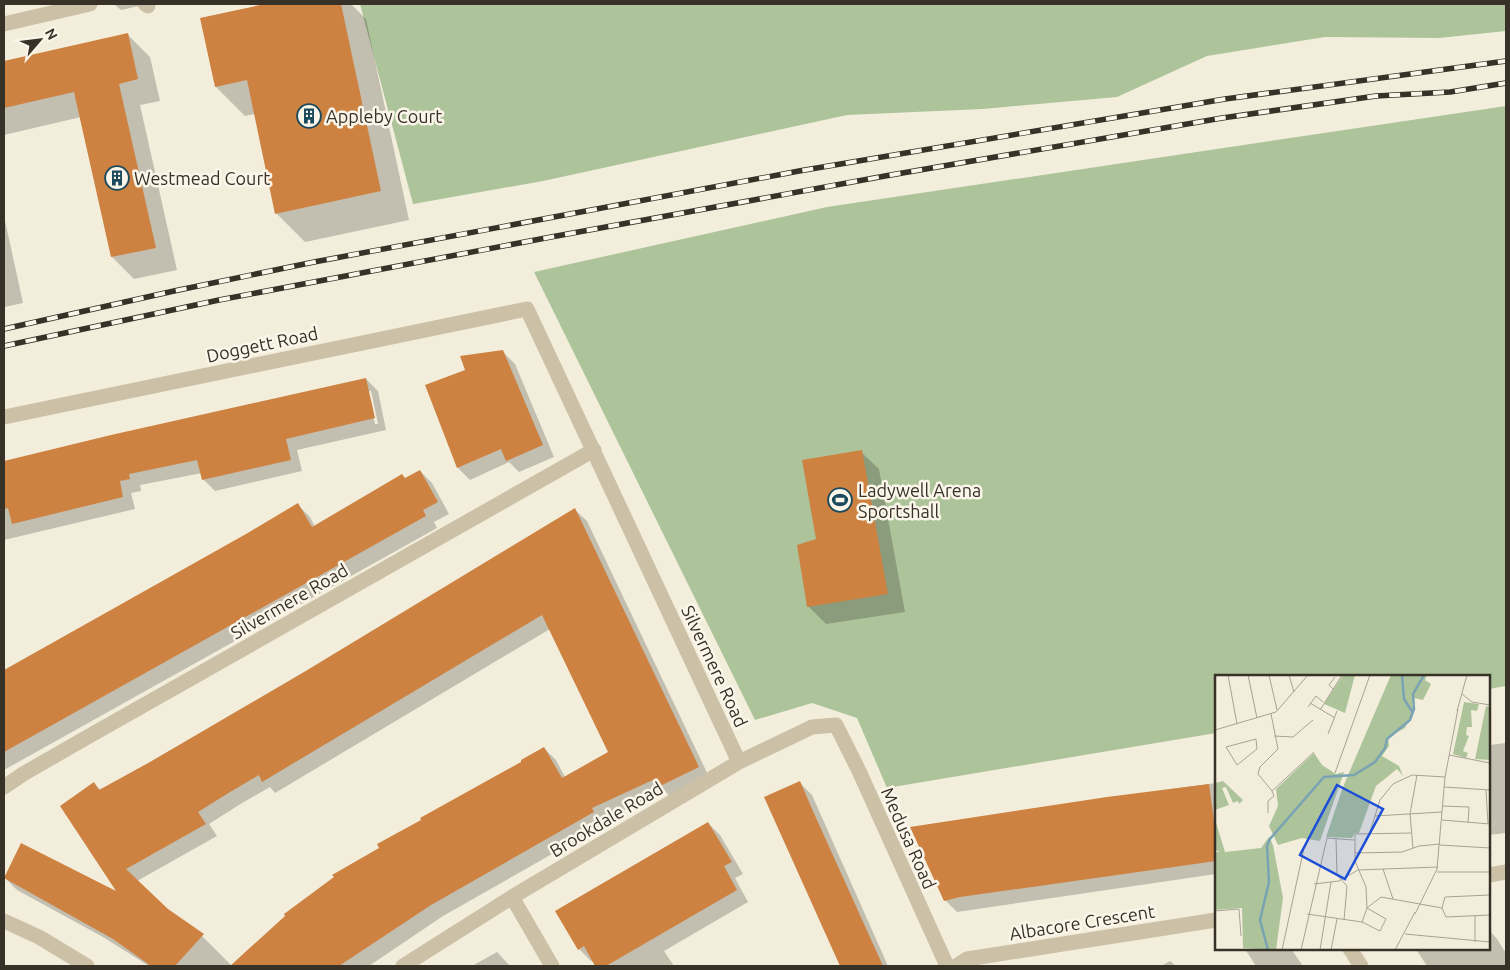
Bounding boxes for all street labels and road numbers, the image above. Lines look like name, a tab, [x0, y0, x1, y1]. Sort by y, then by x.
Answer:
street label: Doggett Road	[204, 322, 320, 366]
street label: Silvermere Road	[227, 559, 351, 643]
street label: Silvermere Road	[678, 602, 752, 730]
street label: Brookdale Road	[546, 777, 666, 861]
street label: Medusa Road	[878, 784, 940, 892]
street label: Albacore Crescent	[1008, 901, 1156, 943]

